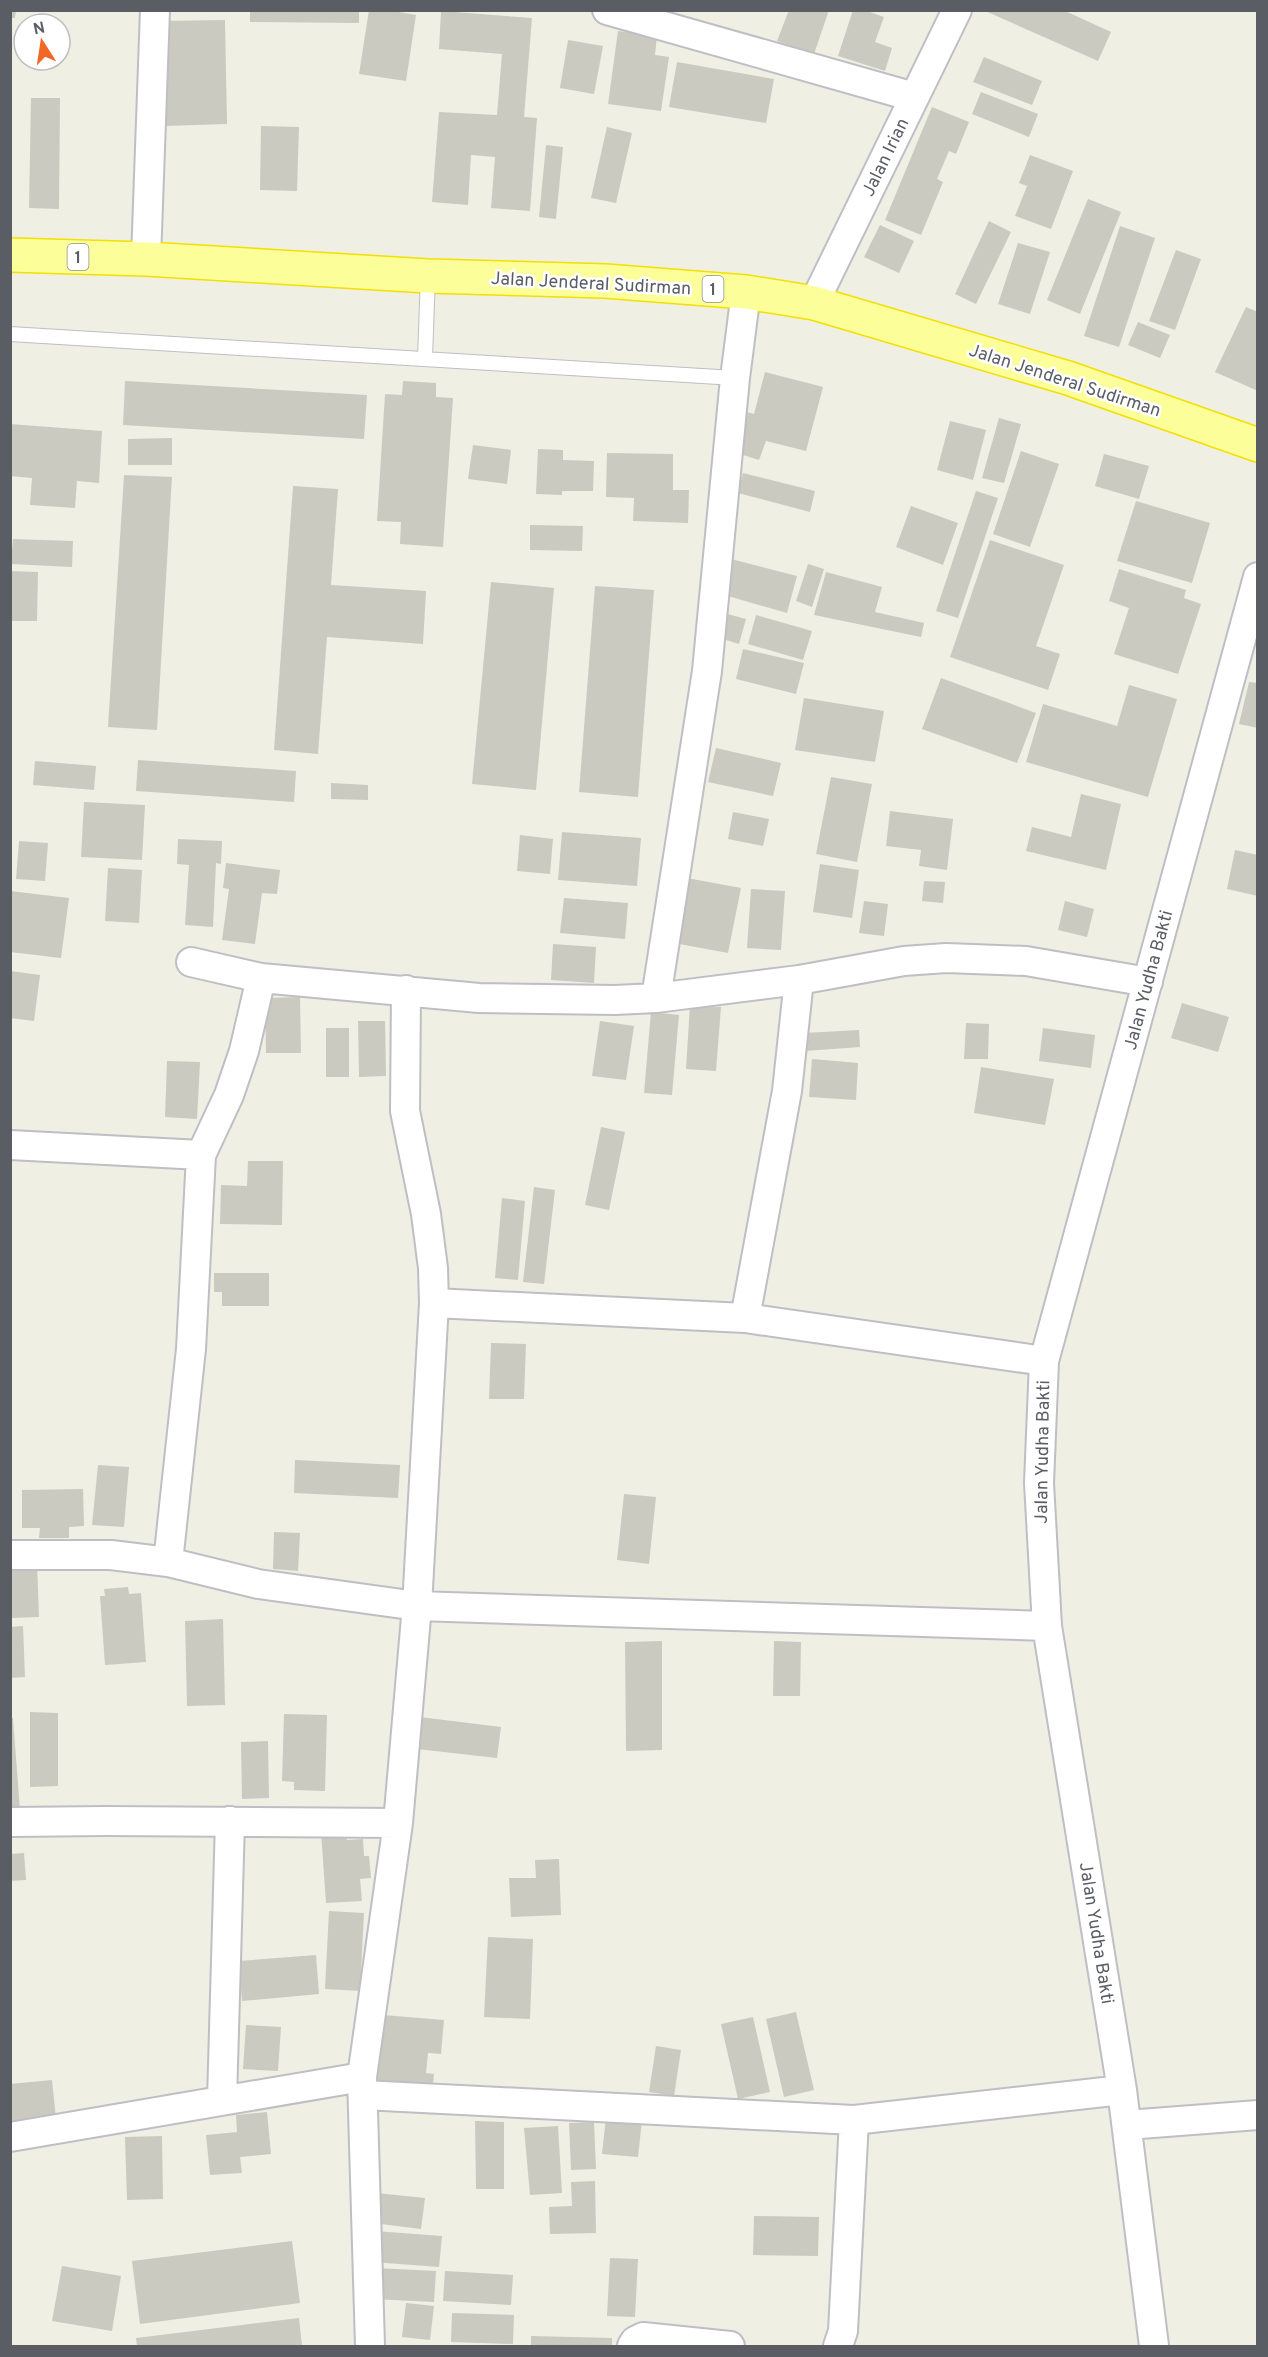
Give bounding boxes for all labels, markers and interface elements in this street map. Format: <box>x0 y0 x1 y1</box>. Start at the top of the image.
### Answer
north arrow <box>12 12 72 72</box>
text: N <box>32 18 47 40</box>
street label: Jalan Irian <box>857 115 915 201</box>
road number: 1 <box>68 244 88 270</box>
street label: Jalan Jenderal Sudirman <box>490 268 692 301</box>
road number: 1 <box>702 276 724 302</box>
street label: Jalan Jenderal Sudirman <box>965 339 1164 423</box>
street label: Jalan Yudha Bakti <box>1120 908 1179 1053</box>
street label: Jalan Yudha Bakti <box>1031 1380 1056 1524</box>
street label: Jalan Yudha Bakti <box>1073 1860 1118 2006</box>

